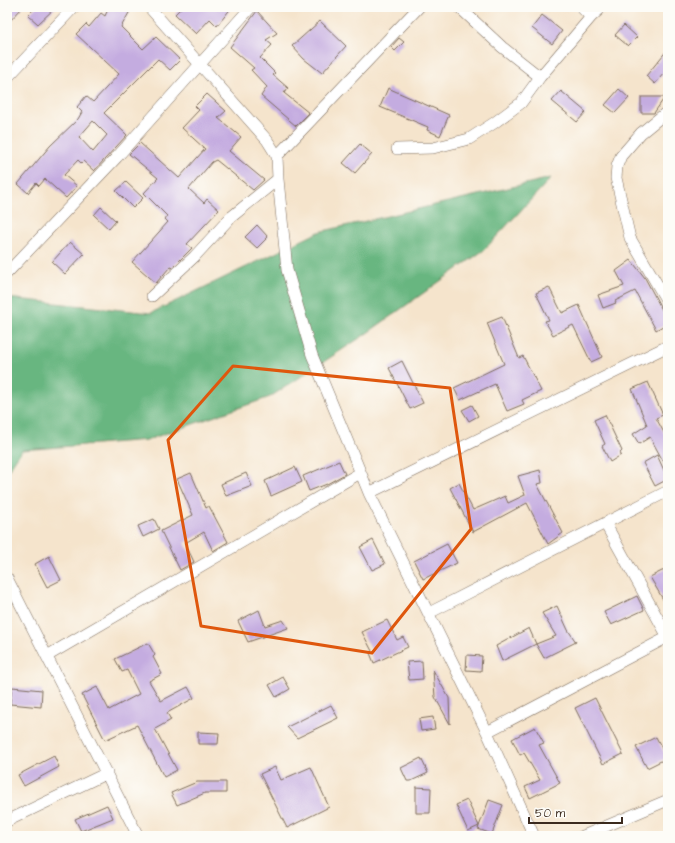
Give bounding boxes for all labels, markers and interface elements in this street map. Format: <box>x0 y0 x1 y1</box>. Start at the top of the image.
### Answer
scale bar <box>529 799 622 825</box>
text: 50 m <box>535 805 566 822</box>

